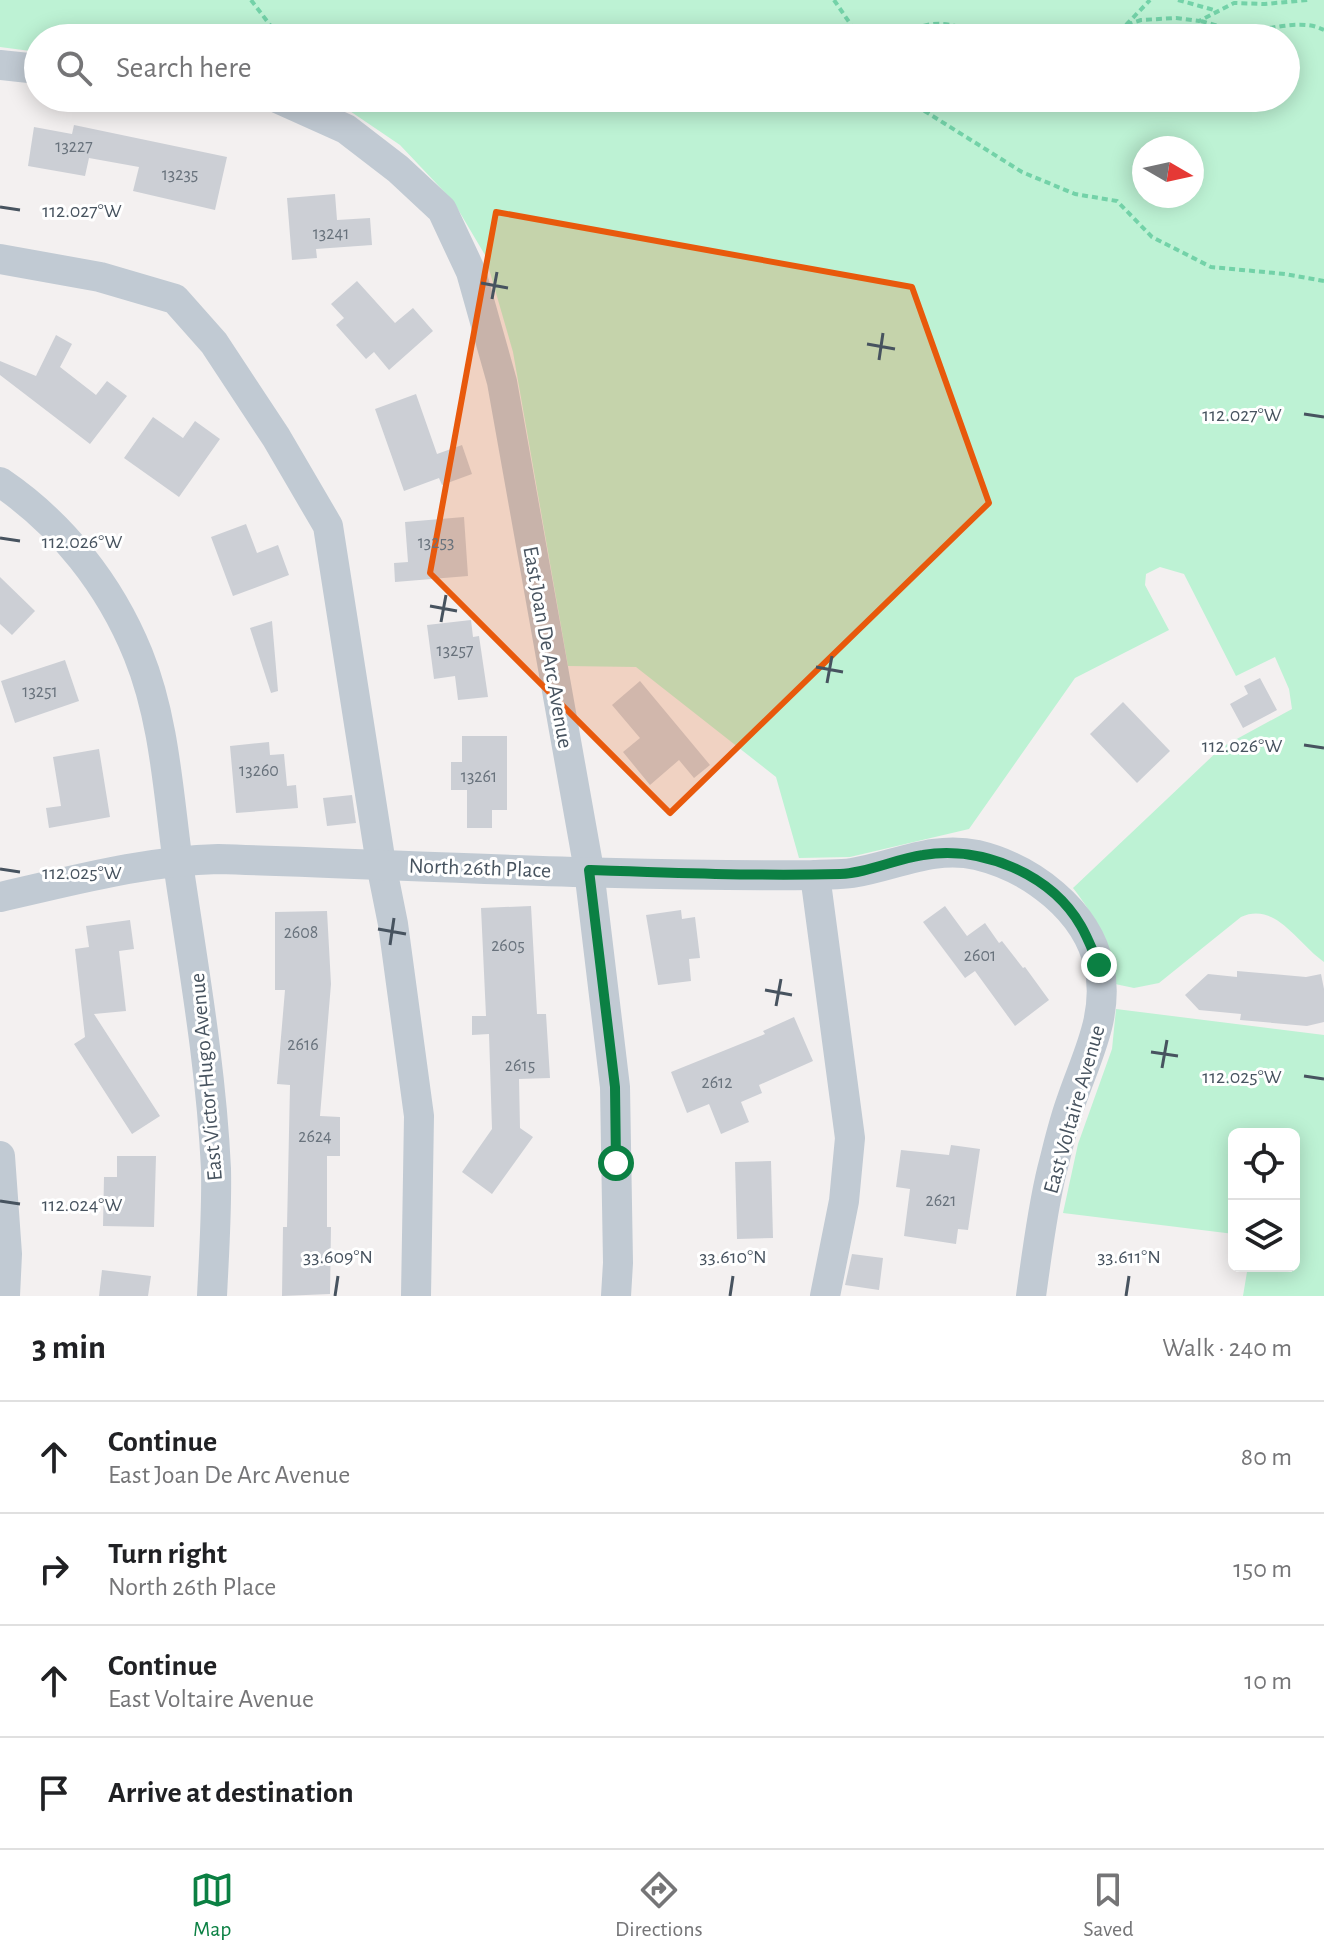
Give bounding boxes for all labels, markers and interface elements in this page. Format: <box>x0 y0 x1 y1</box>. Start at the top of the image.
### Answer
search box <box>24 24 1300 112</box>
icon: search <box>52 46 96 90</box>
text: Search here <box>116 53 252 83</box>
north arrow <box>1132 136 1204 208</box>
house number: 13227 <box>55 138 93 156</box>
house number: 13235 <box>162 166 198 184</box>
text: 112.027°W <box>42 201 122 221</box>
house number: 13241 <box>313 225 349 243</box>
text: 112.027°W <box>1202 405 1282 425</box>
text: 112.026°W <box>42 532 122 552</box>
house number: 13253 <box>418 534 454 552</box>
street label: East Joan De Arc Avenue <box>519 544 577 750</box>
house number: 13257 <box>437 642 473 660</box>
house number: 13251 <box>22 683 58 701</box>
text: 112.026°W <box>1202 736 1282 756</box>
house number: 13260 <box>239 762 279 780</box>
house number: 13261 <box>461 768 497 786</box>
street label: North 26th Place <box>408 855 552 881</box>
text: 112.025°W <box>42 863 122 883</box>
house number: 2608 <box>284 924 318 942</box>
house number: 2605 <box>491 937 525 955</box>
house number: 2601 <box>964 947 996 965</box>
route end <box>1081 947 1117 983</box>
street label: East Victor Hugo Avenue <box>186 972 226 1182</box>
street label: East Voltaire Avenue <box>1039 1022 1109 1196</box>
house number: 2616 <box>287 1036 319 1054</box>
house number: 2615 <box>505 1057 535 1075</box>
text: 112.025°W <box>1202 1067 1282 1087</box>
house number: 2612 <box>701 1074 733 1092</box>
house number: 2624 <box>298 1128 332 1146</box>
map controls <box>1228 1128 1300 1272</box>
button: locate <box>1228 1128 1300 1200</box>
route start <box>598 1145 634 1181</box>
house number: 2621 <box>925 1192 957 1210</box>
text: 112.024°W <box>42 1195 122 1215</box>
button: layers <box>1228 1200 1300 1272</box>
text: 33.609°N <box>303 1247 373 1267</box>
text: 33.610°N <box>699 1247 767 1267</box>
text: 33.611°N <box>1097 1247 1161 1267</box>
text: 3 min <box>32 1331 106 1365</box>
text: Walk · 240 m <box>1162 1335 1292 1361</box>
text: Continue <box>108 1427 217 1457</box>
icon: ahead <box>32 1435 76 1479</box>
text: 80 m <box>1241 1444 1292 1470</box>
text: East Joan De Arc Avenue <box>108 1462 350 1488</box>
text: Turn right <box>108 1539 227 1569</box>
icon: right <box>32 1547 76 1591</box>
text: 150 m <box>1233 1556 1292 1582</box>
text: North 26th Place <box>108 1574 276 1600</box>
text: Continue <box>108 1651 217 1681</box>
icon: ahead <box>32 1659 76 1703</box>
text: 10 m <box>1244 1668 1292 1694</box>
text: East Voltaire Avenue <box>108 1686 314 1712</box>
icon: arrive <box>32 1771 76 1815</box>
text: Arrive at destination <box>108 1778 354 1808</box>
tab: Map <box>190 1868 234 1942</box>
tab: Directions <box>615 1868 703 1942</box>
tab: Saved <box>1083 1868 1134 1942</box>

